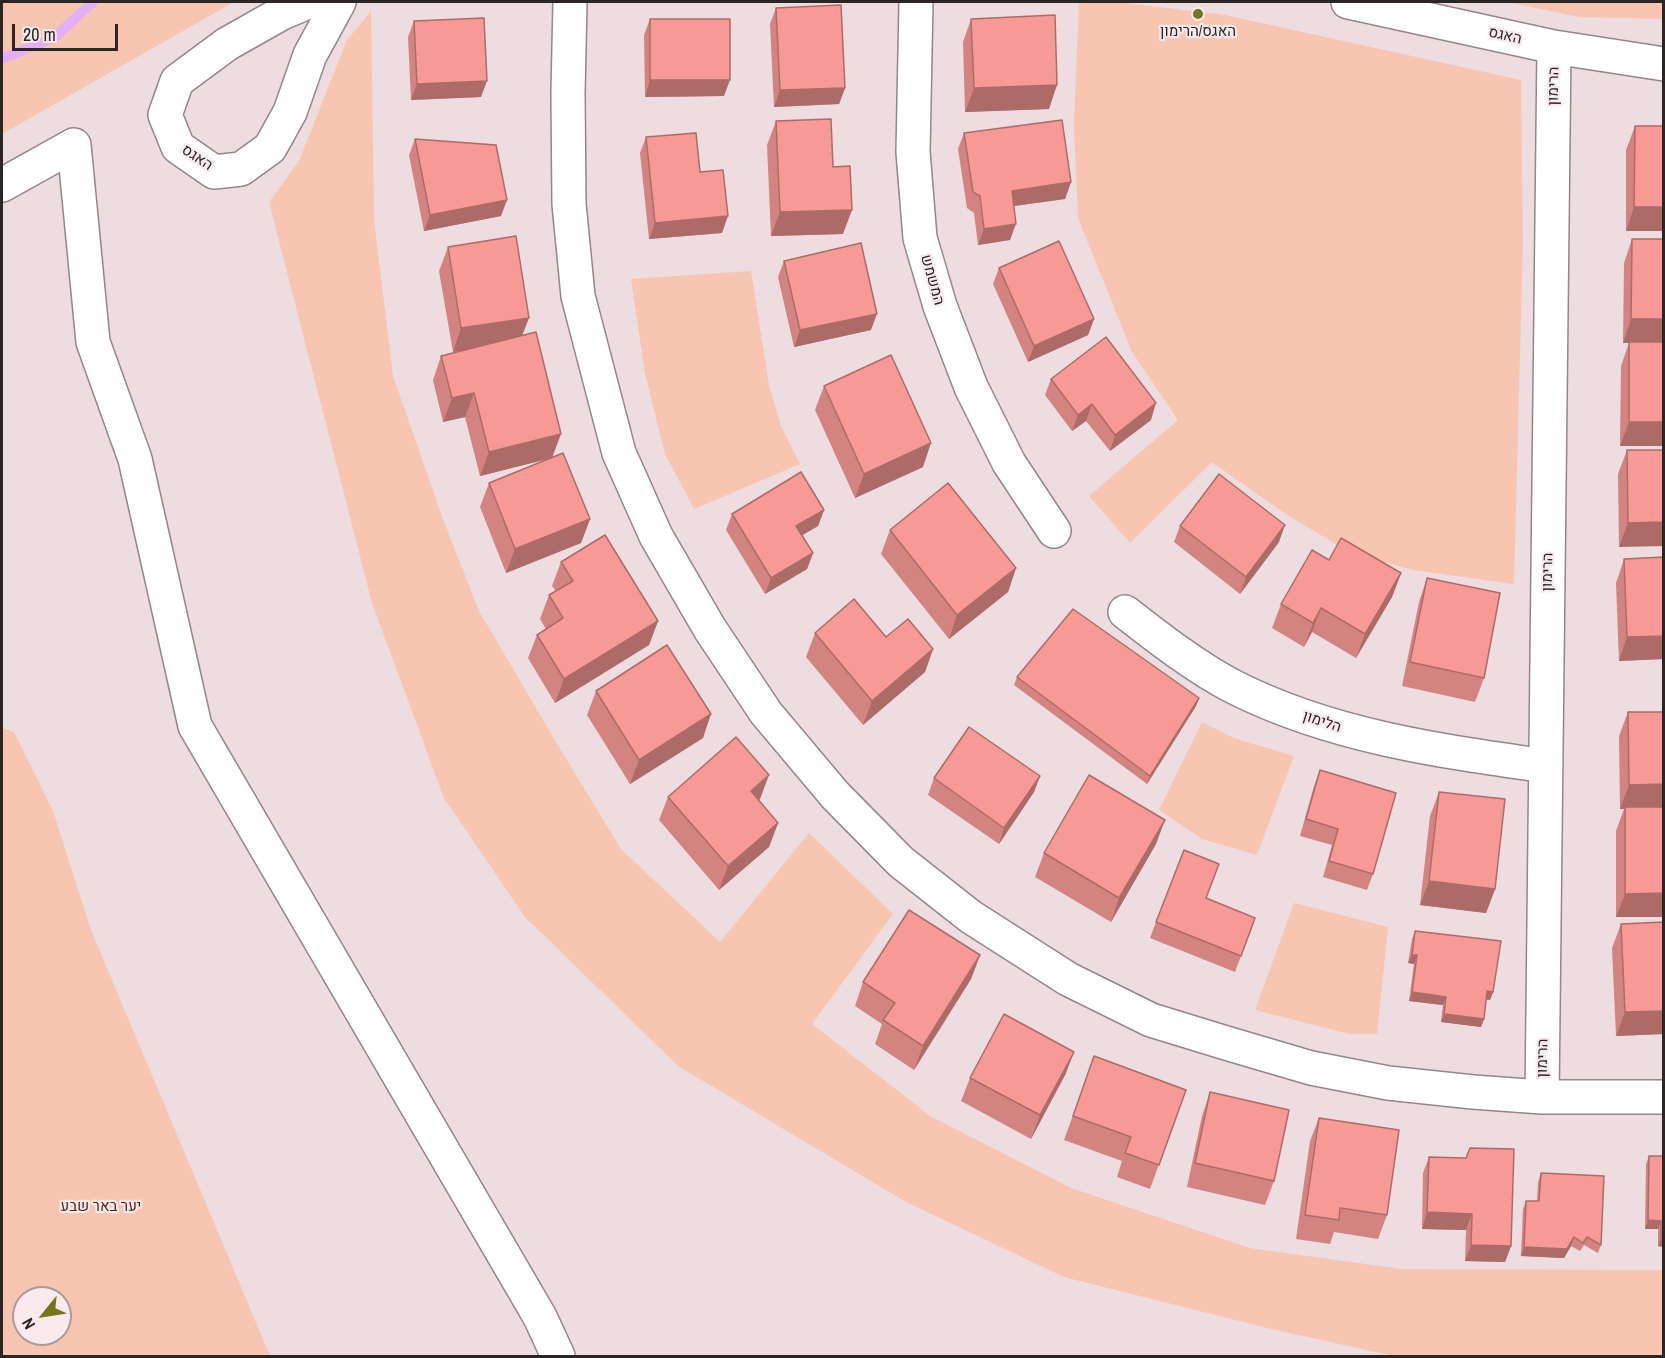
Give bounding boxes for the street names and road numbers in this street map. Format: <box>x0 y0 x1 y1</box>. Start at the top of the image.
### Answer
street label: האגס <box>1487 23 1523 49</box>
street label: הרימון <box>1545 66 1563 106</box>
street label: האגס <box>178 141 216 175</box>
street label: המשמש <box>916 253 948 307</box>
street label: הרימון <box>1539 552 1557 592</box>
street label: הלימון <box>1301 707 1343 737</box>
street label: הרימון <box>1534 1038 1552 1078</box>

